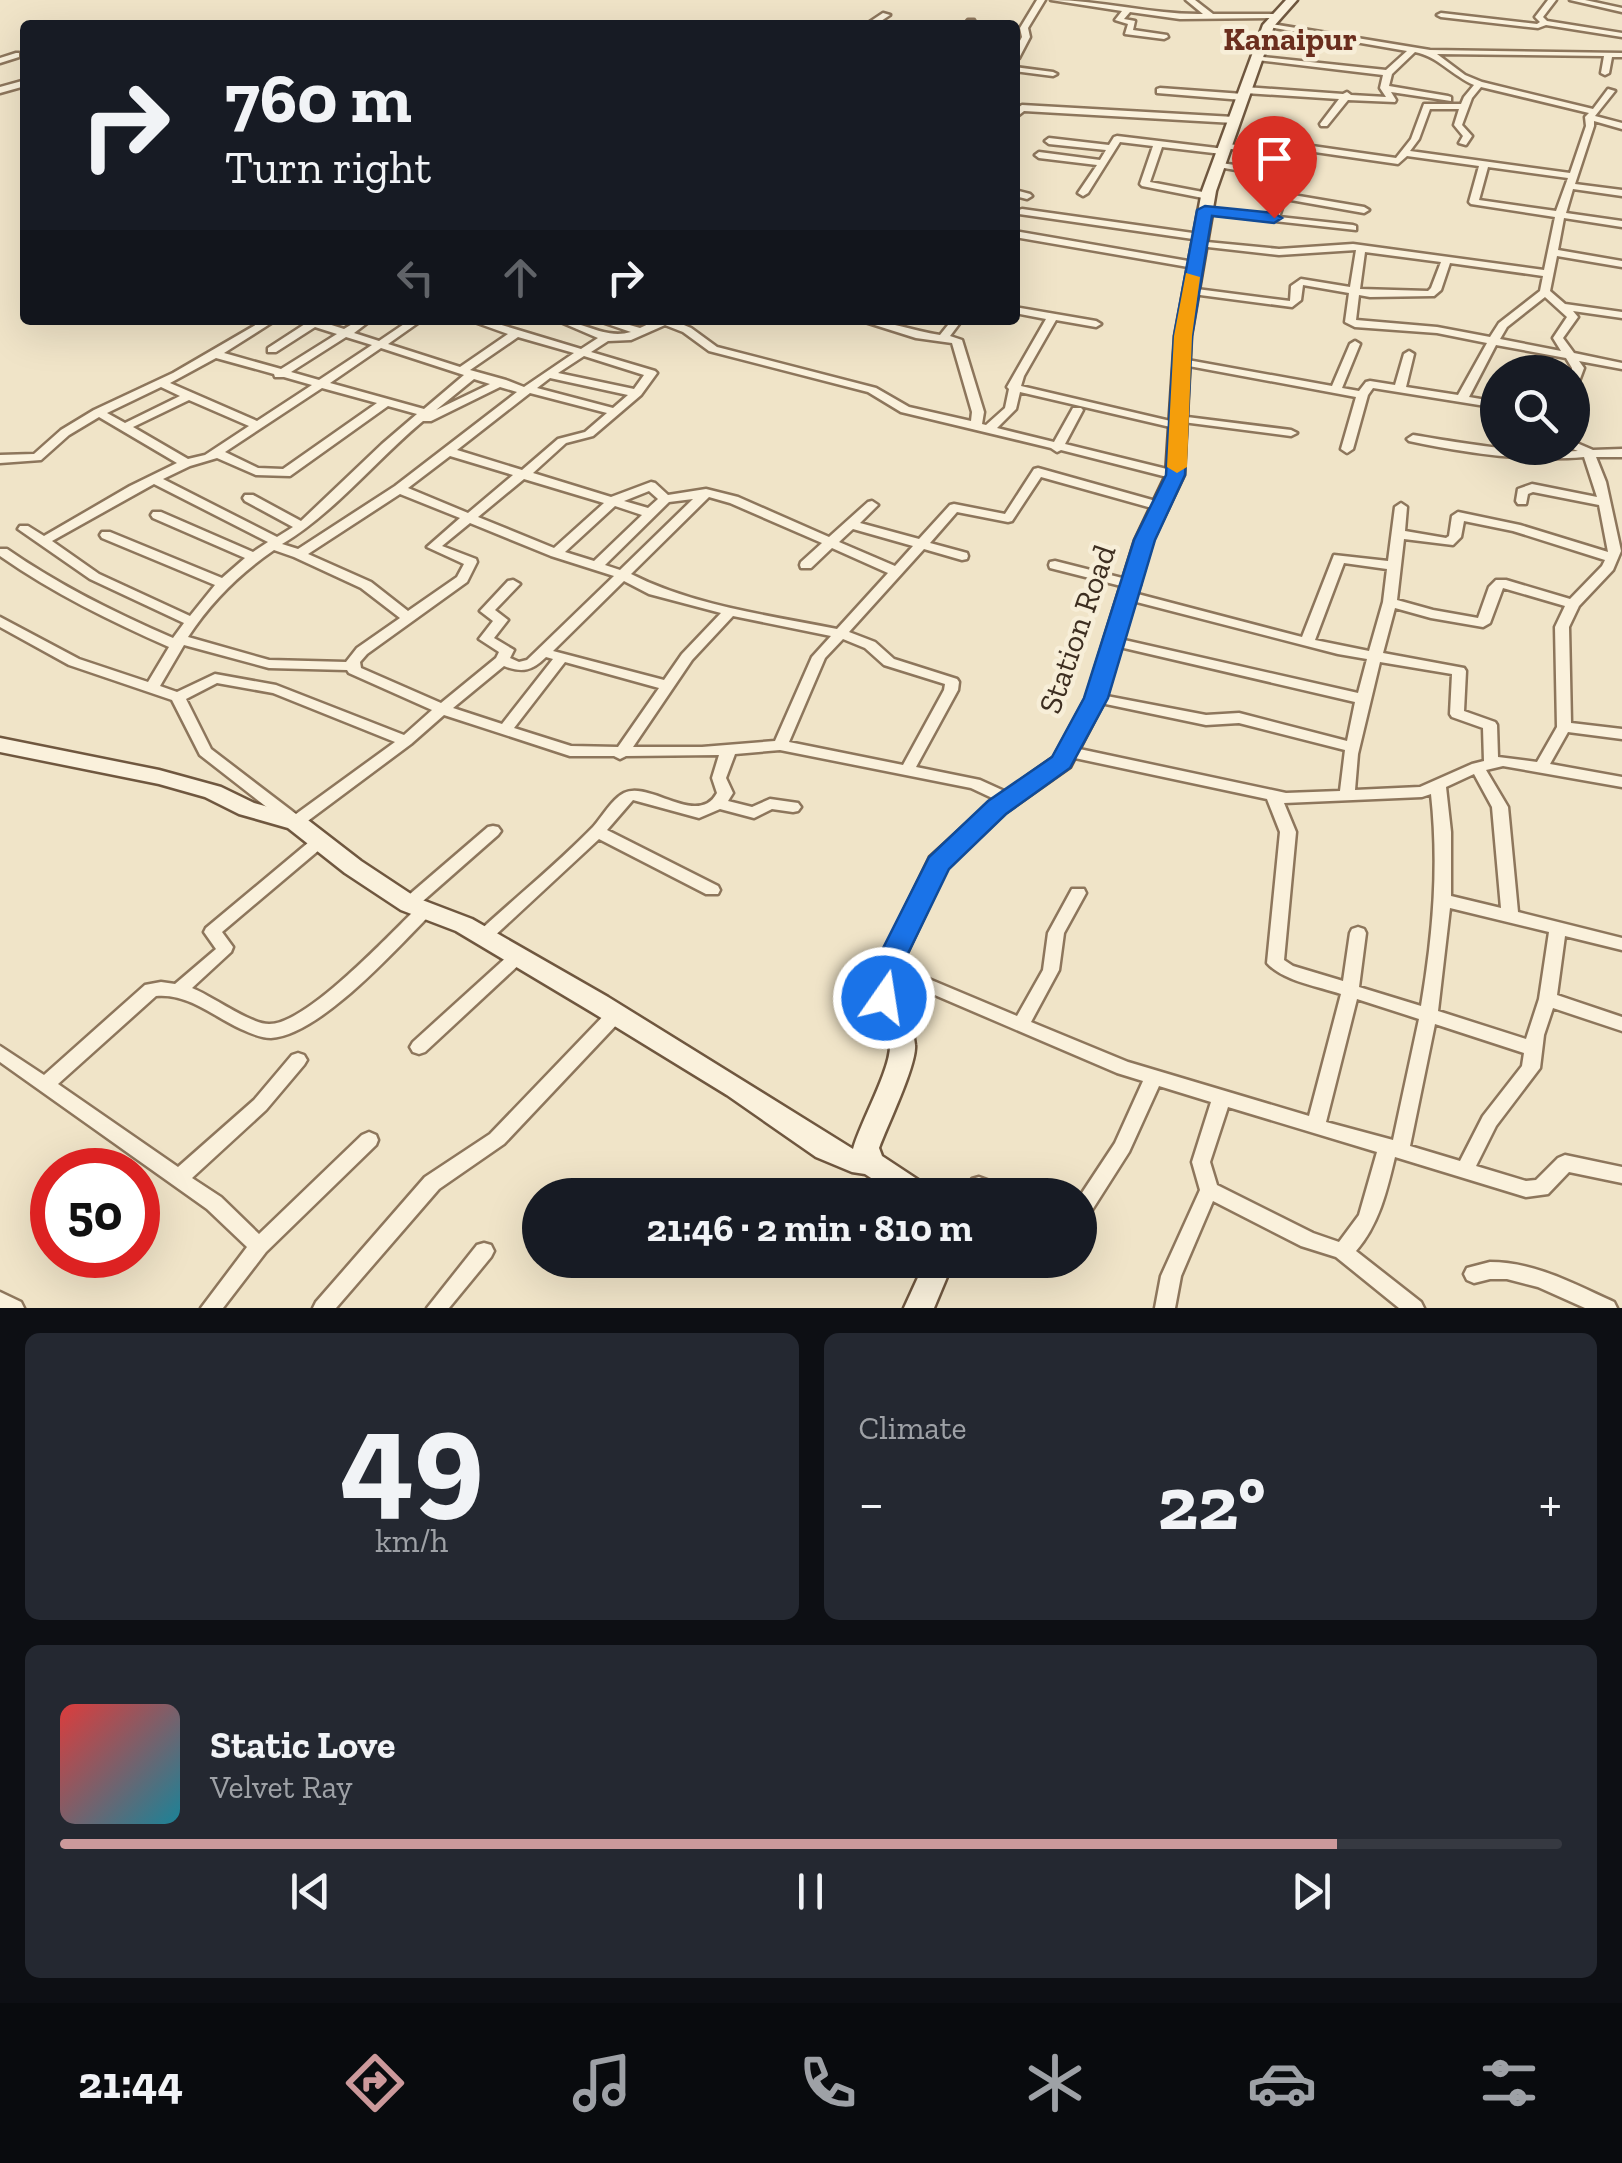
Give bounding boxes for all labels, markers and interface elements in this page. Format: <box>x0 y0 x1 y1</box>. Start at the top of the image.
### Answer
district label: Kanaipur <box>1223 20 1357 58</box>
text: 760 m <box>225 56 412 140</box>
icon: right <box>60 60 190 190</box>
pin <box>1232 116 1317 219</box>
icon: arrive <box>1247 131 1302 186</box>
text: Turn right <box>225 141 431 195</box>
icon: left <box>388 250 443 305</box>
icon: ahead <box>493 250 548 305</box>
icon: right <box>598 250 653 305</box>
map controls <box>1480 355 1590 465</box>
button: search <box>1480 355 1590 465</box>
street label: Station Road <box>1030 539 1124 718</box>
position arrow <box>832 946 936 1050</box>
speed limit sign: 50 <box>30 1148 160 1278</box>
text: 21:46 · 2 min · 810 m <box>647 1205 972 1251</box>
text: 49 <box>340 1379 484 1535</box>
text: Climate <box>859 1409 967 1447</box>
text: 22° <box>1158 1458 1265 1548</box>
text: − <box>859 1470 884 1536</box>
text: + <box>1539 1470 1562 1536</box>
text: km/h <box>375 1522 448 1560</box>
text: Static Love <box>210 1722 395 1768</box>
text: Velvet Ray <box>210 1768 353 1806</box>
icon: previous <box>283 1864 338 1919</box>
icon: pause <box>783 1864 838 1919</box>
icon: next <box>1284 1864 1339 1919</box>
icon: directions <box>340 2048 410 2118</box>
icon: music <box>567 2048 637 2118</box>
icon: phone <box>793 2048 863 2118</box>
icon: climate <box>1020 2048 1090 2118</box>
icon: car <box>1247 2048 1317 2118</box>
icon: filters <box>1474 2048 1544 2118</box>
text: 21:44 <box>78 2056 183 2110</box>

